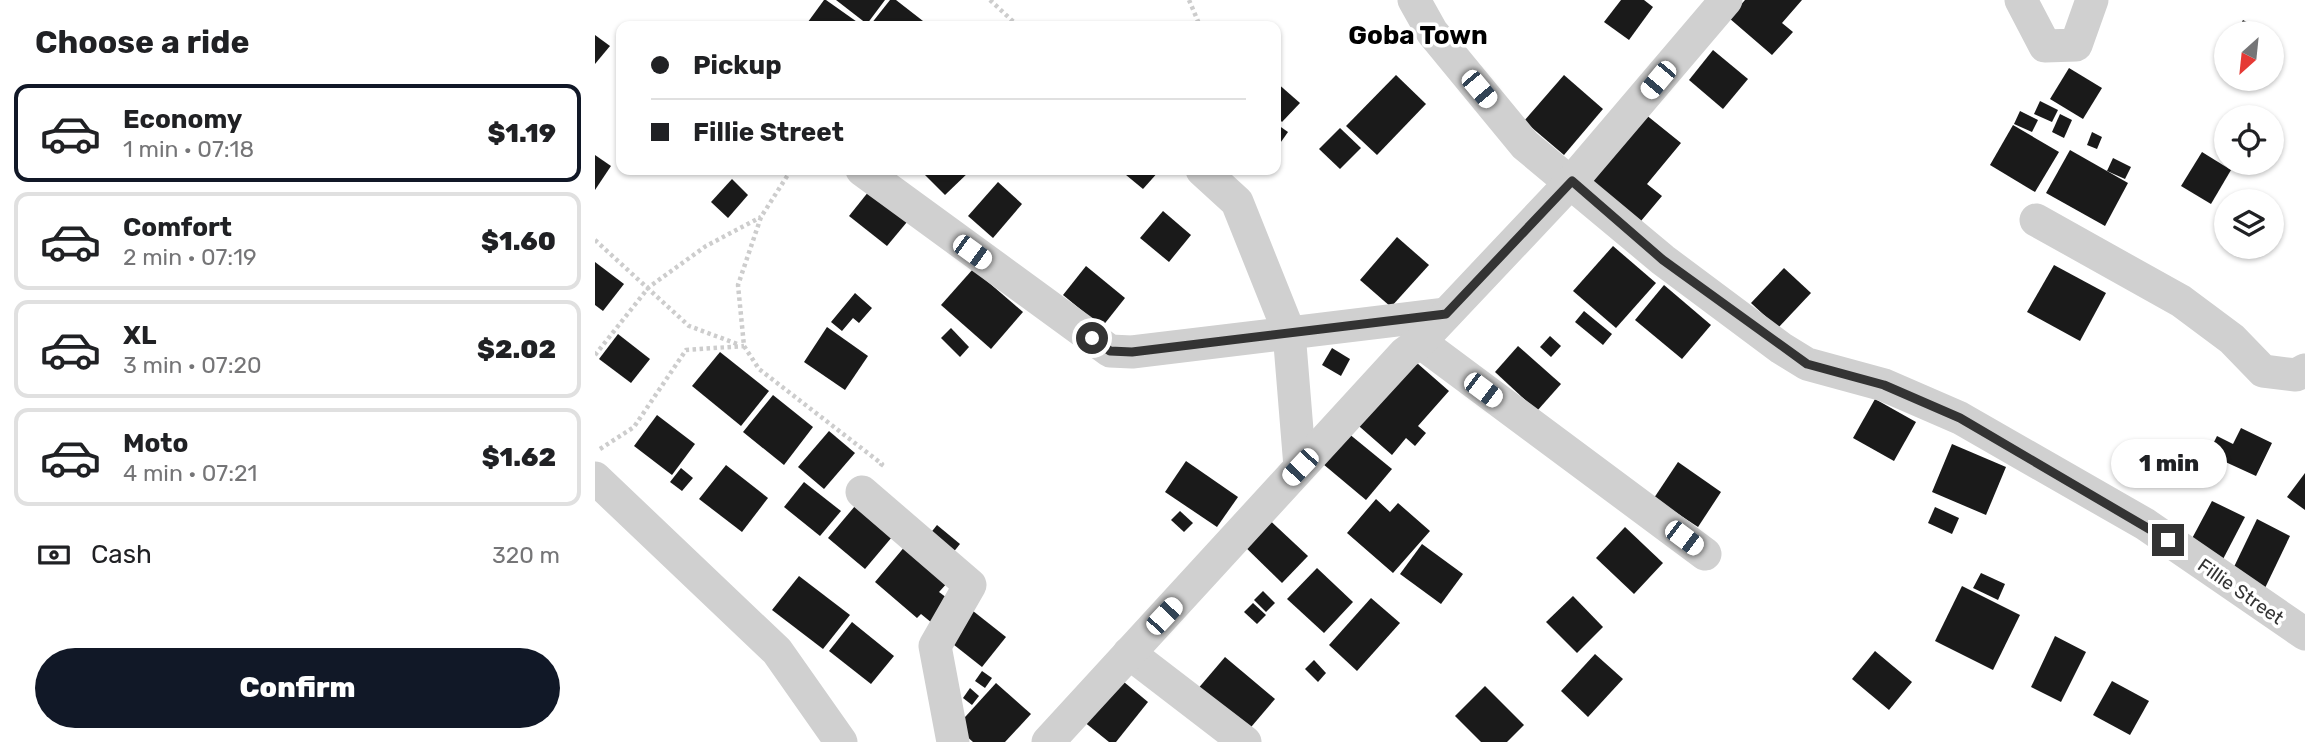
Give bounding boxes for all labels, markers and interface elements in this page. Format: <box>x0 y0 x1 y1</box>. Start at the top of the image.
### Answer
district label: Goba Town <box>1348 20 1488 51</box>
north arrow <box>2214 21 2284 91</box>
map controls <box>2214 21 2284 259</box>
text: Choose a ride <box>35 23 249 61</box>
text: Pickup <box>693 50 782 81</box>
car <box>1637 57 1680 103</box>
car <box>1458 66 1501 112</box>
icon: car <box>39 102 102 165</box>
text: Economy <box>123 104 242 135</box>
button: locate <box>2214 105 2284 175</box>
text: Fillie Street <box>693 117 844 148</box>
text: $1.19 <box>487 118 556 149</box>
text: 1 min · 07:18 <box>123 135 254 163</box>
button: layers <box>2214 189 2284 259</box>
icon: car <box>39 210 102 273</box>
text: Comfort <box>123 212 232 243</box>
text: $1.60 <box>481 226 556 257</box>
car <box>949 231 996 273</box>
text: 2 min · 07:19 <box>123 243 257 271</box>
icon: car <box>39 318 102 381</box>
text: XL <box>123 320 156 351</box>
route start <box>1076 322 1108 354</box>
text: $2.02 <box>477 334 556 365</box>
text: 3 min · 07:20 <box>123 351 262 379</box>
car <box>1460 369 1507 411</box>
icon: car <box>39 426 102 489</box>
text: Moto <box>123 428 188 459</box>
callout: 1 min <box>2110 438 2226 488</box>
text: $1.62 <box>482 442 556 473</box>
car <box>1278 444 1323 490</box>
text: 1 min <box>2139 449 2199 477</box>
text: 4 min · 07:21 <box>123 459 257 487</box>
car <box>1661 517 1708 559</box>
route end <box>2152 524 2184 556</box>
icon: cash <box>35 536 73 574</box>
text: Cash <box>91 539 152 570</box>
text: 320 m <box>492 541 560 569</box>
street label: Fillie Street <box>2193 553 2289 630</box>
car <box>1142 593 1187 639</box>
button: Confirm <box>35 648 560 728</box>

